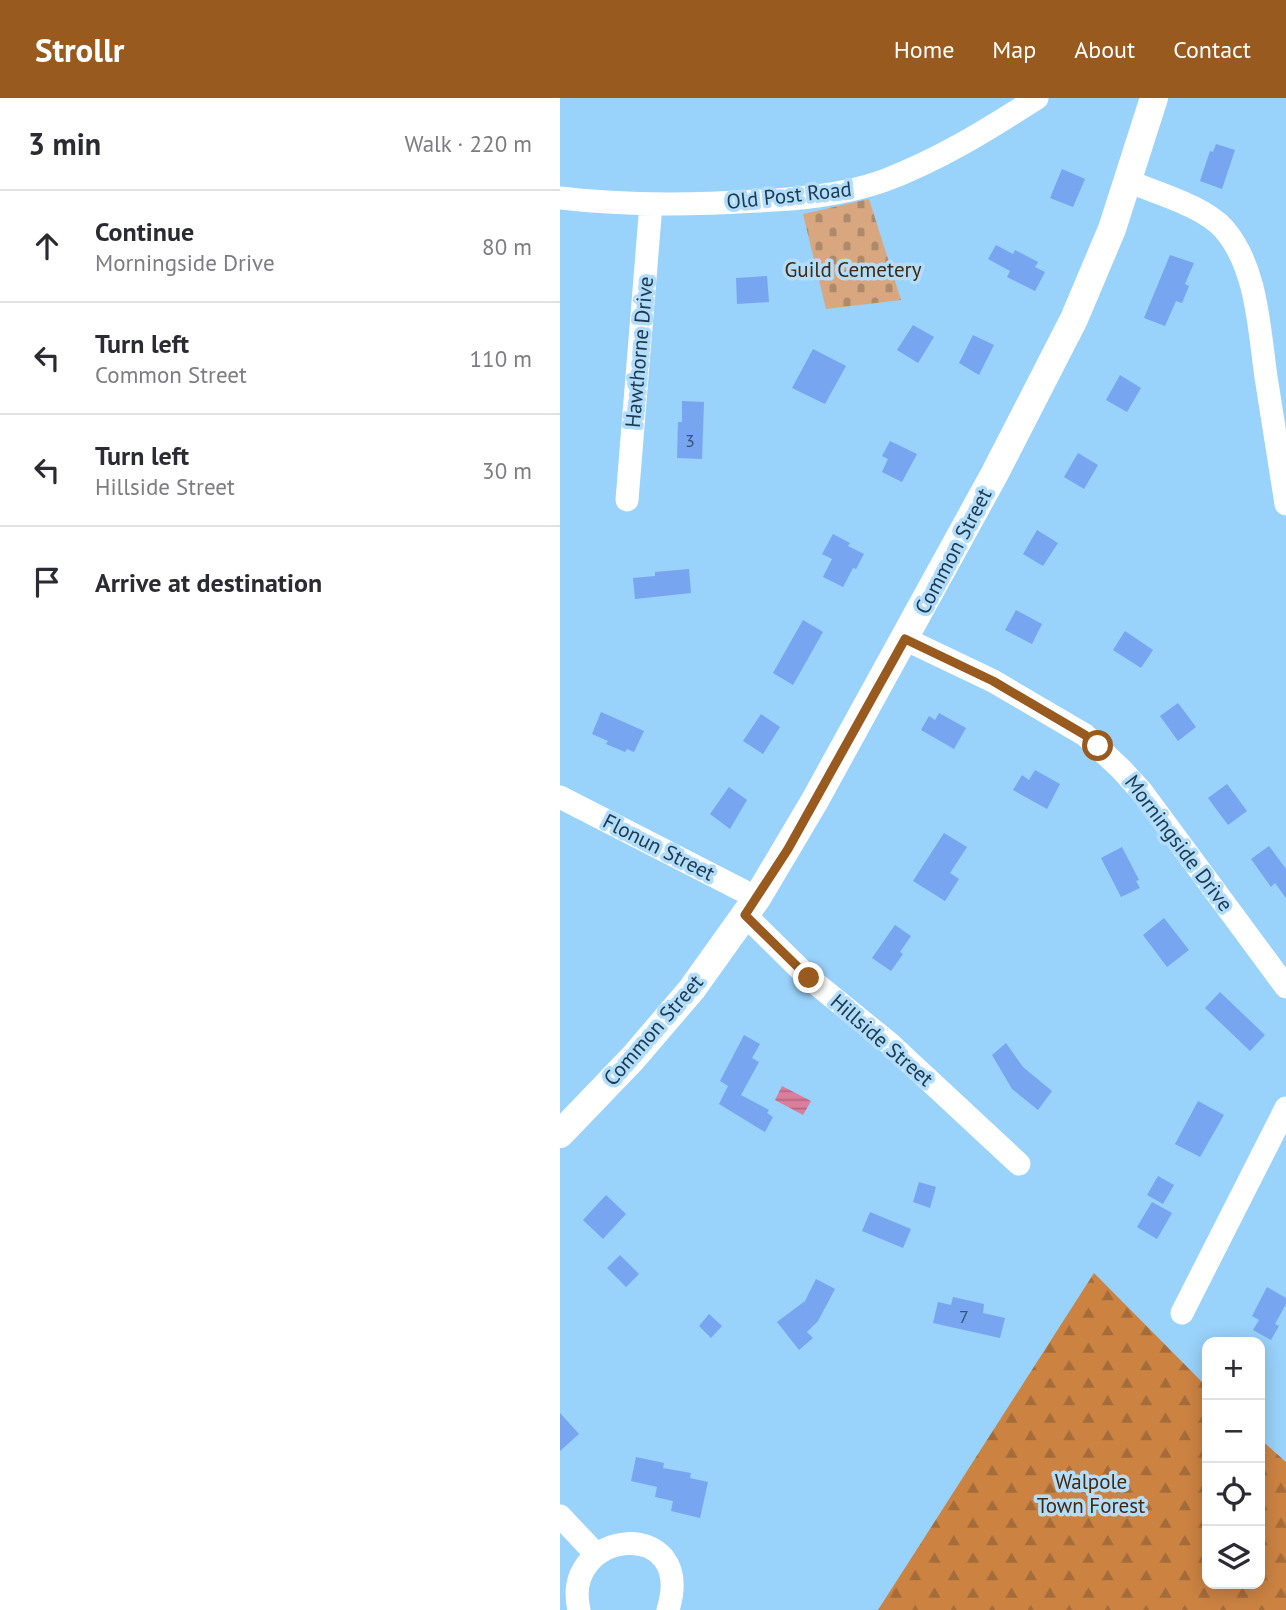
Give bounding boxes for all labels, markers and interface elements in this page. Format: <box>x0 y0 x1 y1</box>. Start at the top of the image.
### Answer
text: Strollr <box>35 28 124 71</box>
text: Home <box>894 34 954 65</box>
text: Map <box>992 34 1036 65</box>
text: About <box>1074 34 1135 65</box>
text: Contact <box>1173 34 1251 65</box>
text: 3 min <box>28 124 101 163</box>
text: Walk · 220 m <box>405 129 532 158</box>
street label: Old Post Road <box>725 175 853 215</box>
text: Continue <box>95 215 194 248</box>
icon: ahead <box>28 227 66 265</box>
text: 80 m <box>482 232 532 261</box>
text: Morningside Drive <box>95 248 275 277</box>
park label: Guild Cemetery <box>785 256 922 283</box>
street label: Hawthorne Drive <box>619 275 659 429</box>
text: Turn left <box>95 327 189 360</box>
icon: left <box>28 339 66 377</box>
text: 110 m <box>470 344 532 373</box>
text: Common Street <box>95 360 247 389</box>
house number: 3 <box>685 429 695 452</box>
text: Turn left <box>95 439 189 472</box>
icon: left <box>28 451 66 489</box>
text: 30 m <box>482 456 532 485</box>
text: Hillside Street <box>95 472 235 501</box>
street label: Common Street <box>909 483 997 619</box>
icon: arrive <box>28 563 66 601</box>
text: Arrive at destination <box>95 566 322 599</box>
route start <box>1082 730 1113 761</box>
street label: Morningside Drive <box>1119 769 1239 917</box>
street label: Flonun Street <box>599 807 719 887</box>
route end <box>793 962 824 993</box>
street label: Common Street <box>597 969 709 1091</box>
street label: Hillside Street <box>825 988 939 1092</box>
house number: 7 <box>959 1305 969 1328</box>
map controls <box>1202 1337 1265 1589</box>
button: + <box>1202 1337 1265 1400</box>
button: − <box>1202 1400 1265 1463</box>
button: locate <box>1202 1463 1265 1526</box>
park label: Walpole Town Forest <box>1037 1468 1145 1519</box>
button: layers <box>1202 1526 1265 1589</box>

